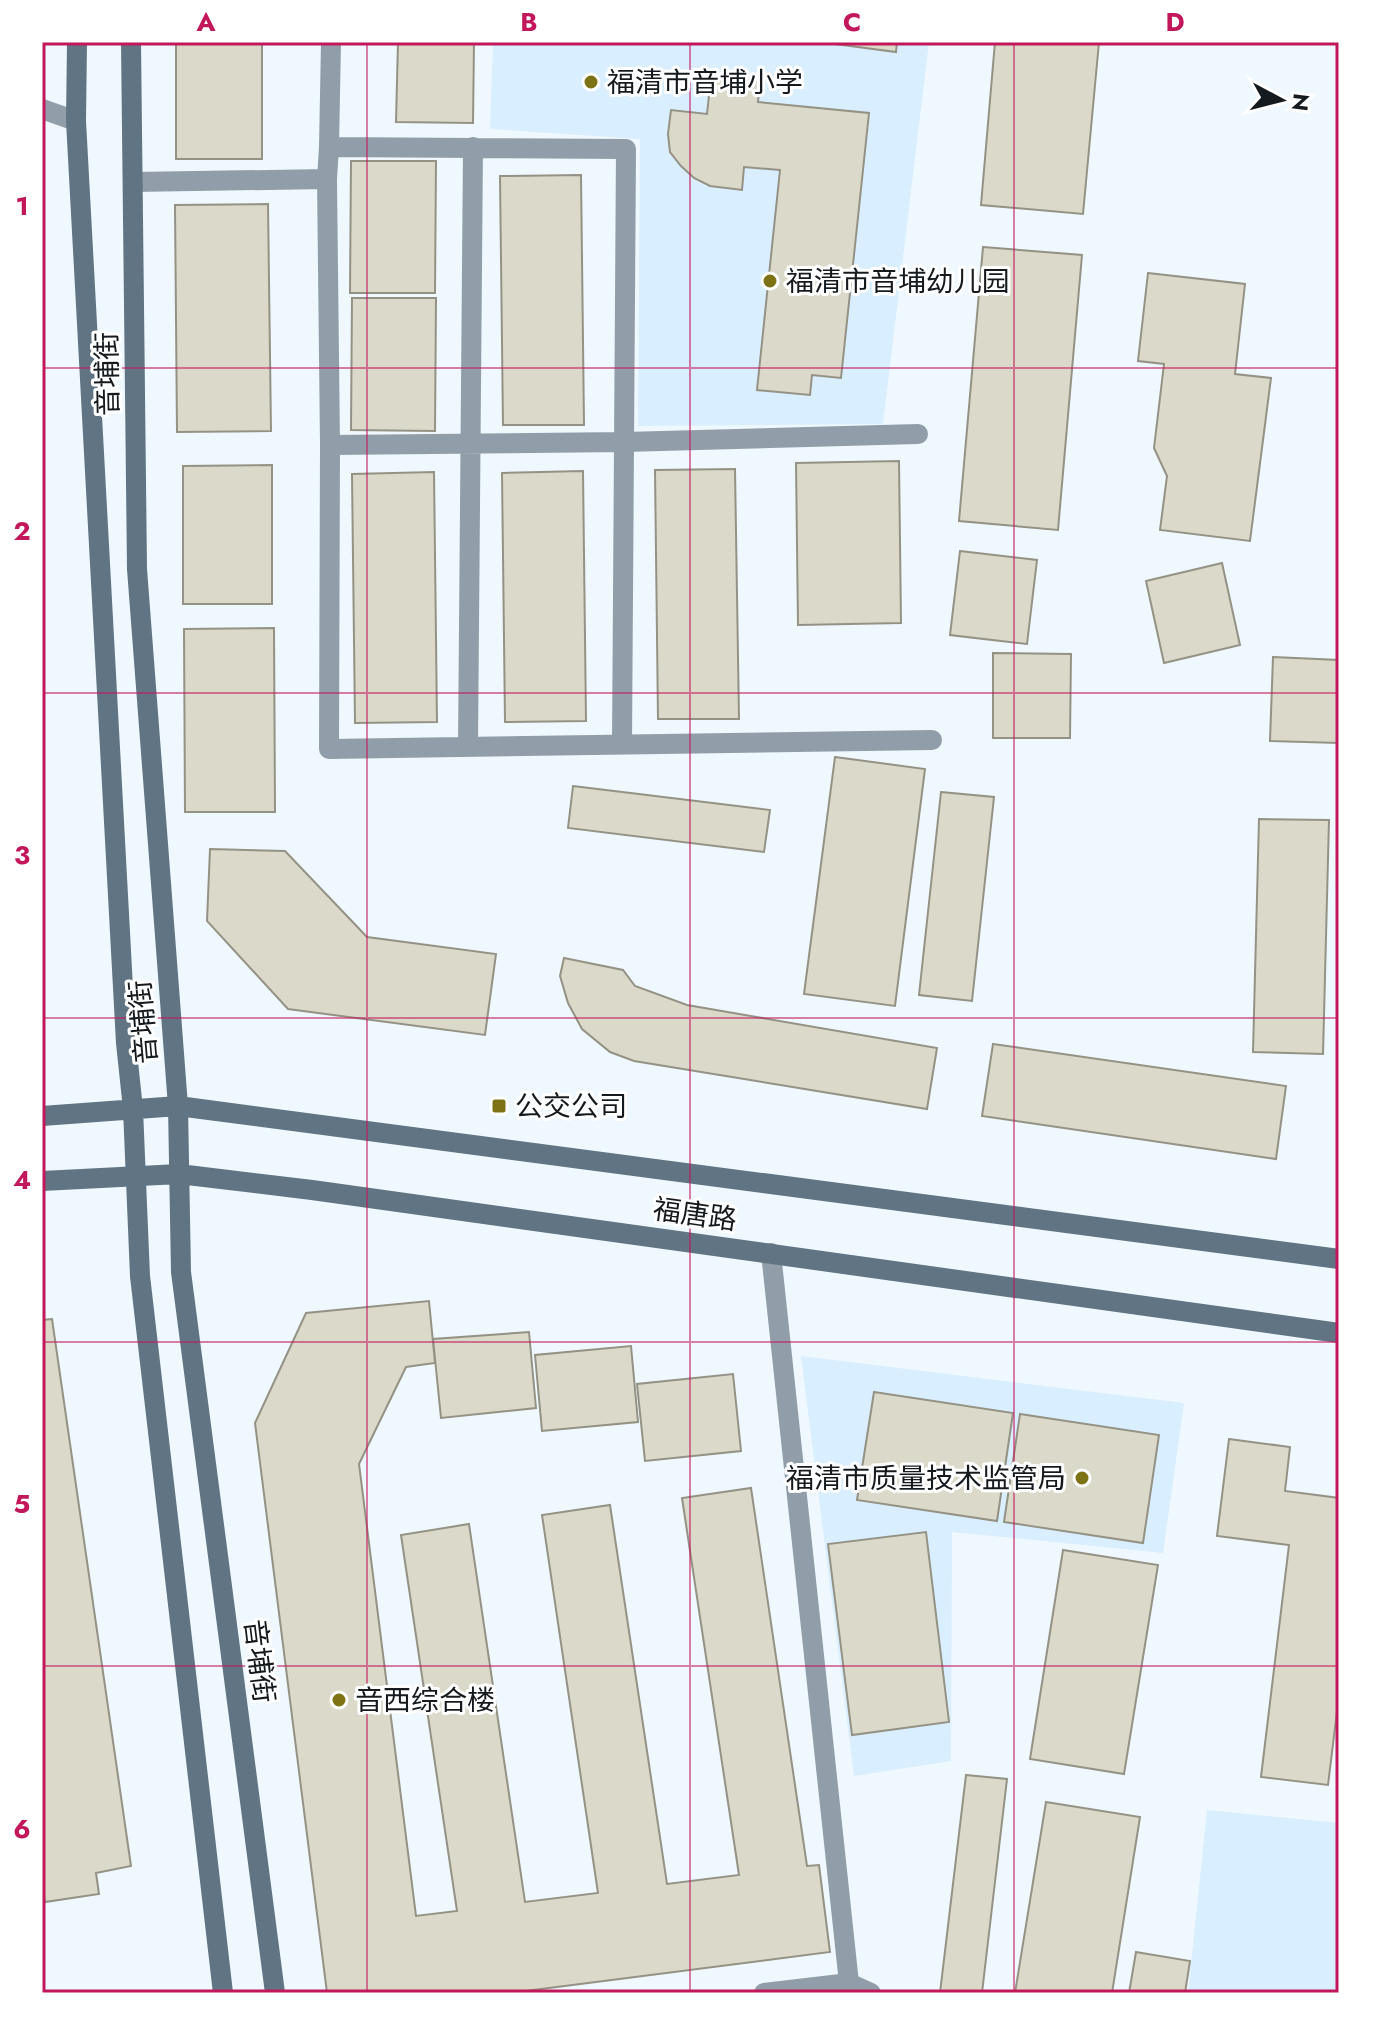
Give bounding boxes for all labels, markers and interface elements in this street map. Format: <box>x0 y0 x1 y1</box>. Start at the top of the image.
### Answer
text: A <box>195 3 216 41</box>
text: B <box>520 3 538 41</box>
text: C <box>843 3 861 41</box>
text: D <box>1165 3 1185 41</box>
north arrow <box>1241 60 1321 140</box>
place label: 福清市音埔小学 <box>607 62 803 103</box>
marker: 福清市音埔小学 <box>582 73 600 91</box>
text: N <box>1284 92 1318 113</box>
text: 1 <box>15 187 29 225</box>
place label: 福清市音埔幼儿园 <box>786 261 1010 302</box>
marker: 福清市音埔幼儿园 <box>761 272 779 290</box>
street label: 音埔街 <box>86 332 129 416</box>
text: 2 <box>13 512 31 550</box>
text: 3 <box>14 836 30 874</box>
street label: 音埔街 <box>119 978 168 1066</box>
place label: 公交公司 <box>515 1086 627 1127</box>
marker: 公交公司 <box>490 1097 508 1115</box>
text: 4 <box>13 1161 31 1199</box>
street label: 福唐路 <box>650 1188 739 1241</box>
place label: 福清市质量技术监管局 <box>786 1458 1066 1499</box>
marker: 福清市质量技术监管局 <box>1073 1469 1091 1487</box>
text: 5 <box>14 1485 30 1523</box>
street label: 音埔街 <box>234 1617 285 1705</box>
place label: 音西综合楼 <box>355 1680 495 1721</box>
marker: 音西综合楼 <box>330 1691 348 1709</box>
text: 6 <box>13 1810 31 1848</box>

